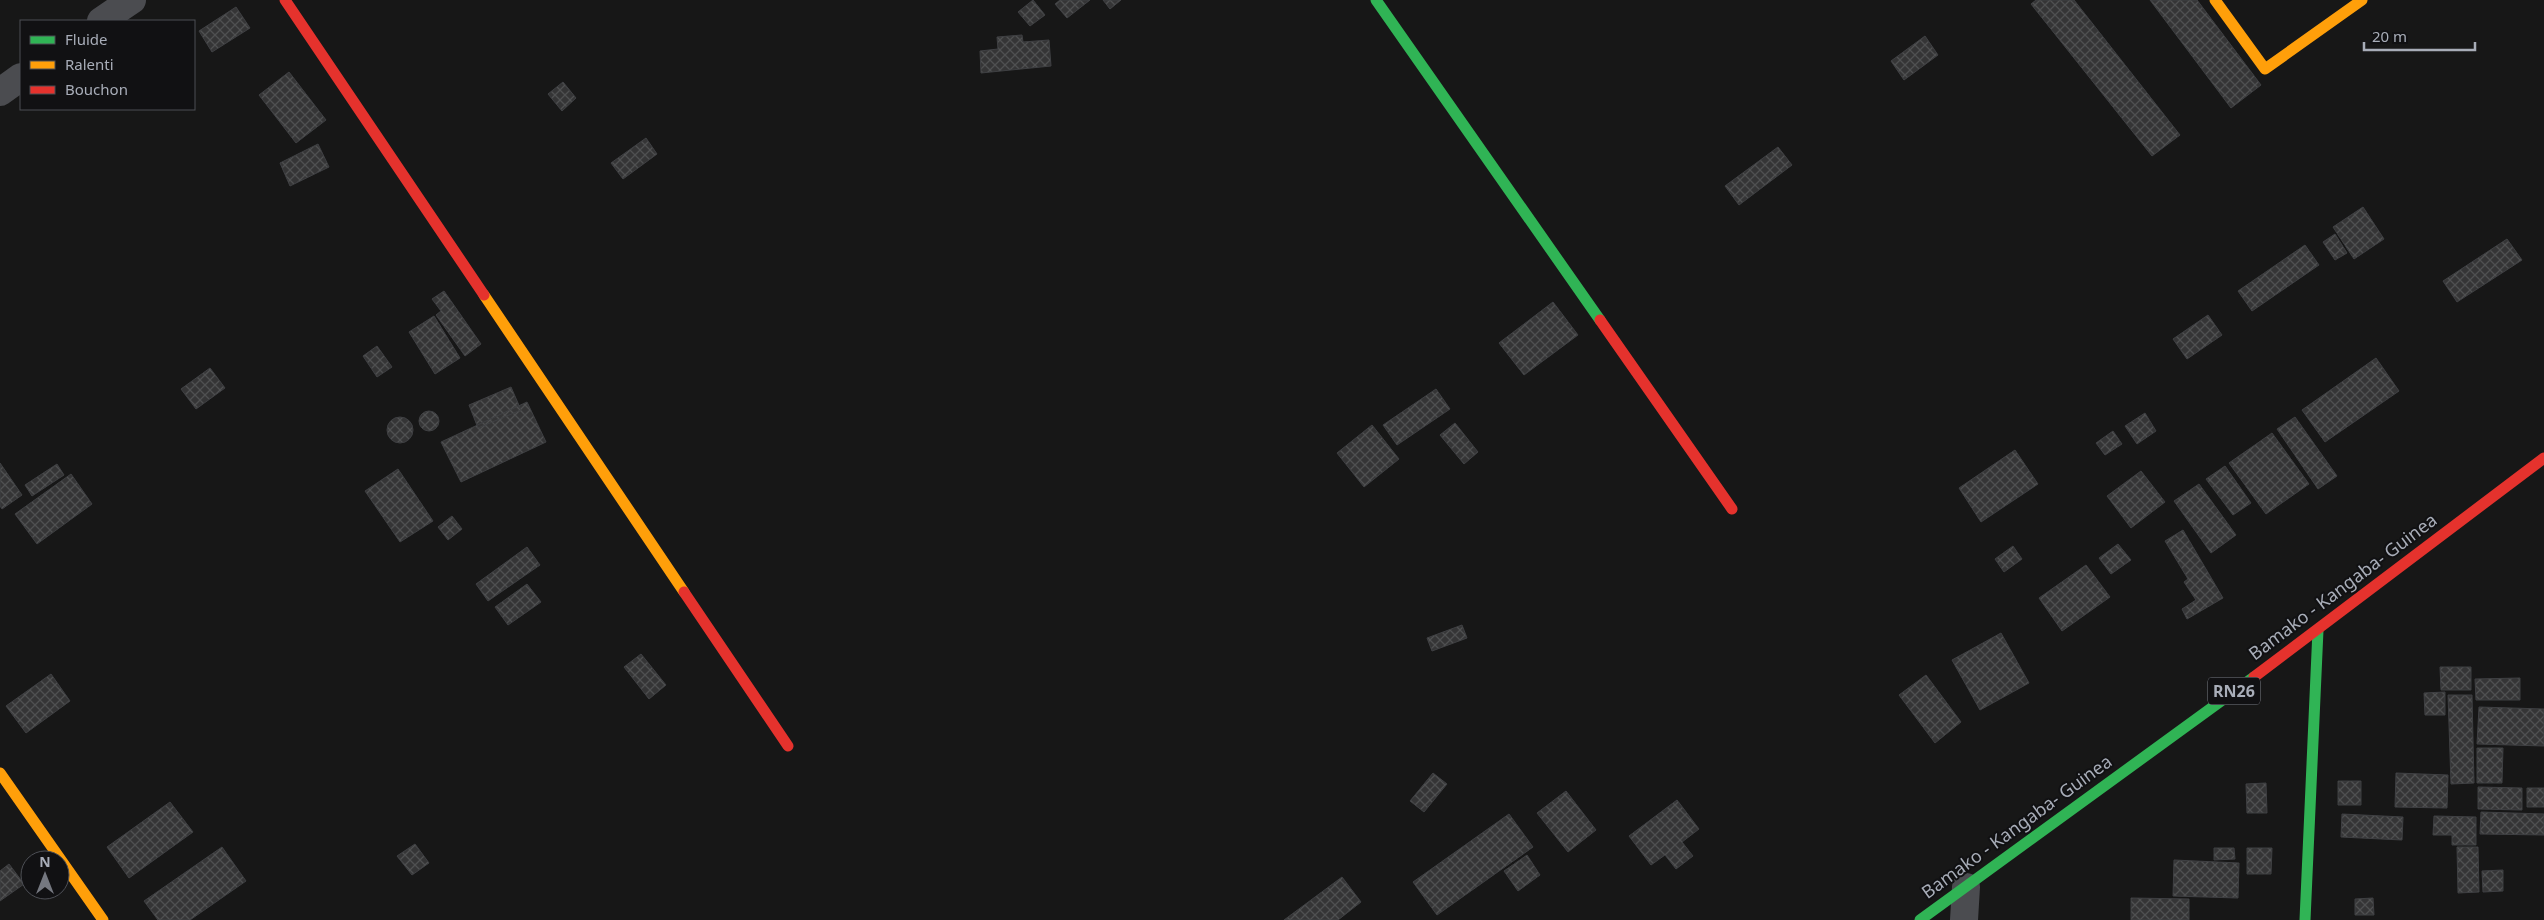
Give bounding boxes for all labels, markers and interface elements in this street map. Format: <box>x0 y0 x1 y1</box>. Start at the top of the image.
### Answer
legend <box>20 20 195 110</box>
scale bar <box>2364 20 2475 52</box>
text: 20 m <box>2372 26 2407 46</box>
text: Fluide <box>65 29 107 49</box>
text: Ralenti <box>65 54 114 74</box>
text: Bouchon <box>65 79 128 99</box>
street label: Bamako - Kangaba- Guinea <box>2243 507 2441 665</box>
road number: RN26 <box>2208 678 2260 704</box>
street label: Bamako - Kangaba- Guinea <box>1916 749 2116 903</box>
north arrow <box>20 850 70 900</box>
text: N <box>39 852 51 871</box>

